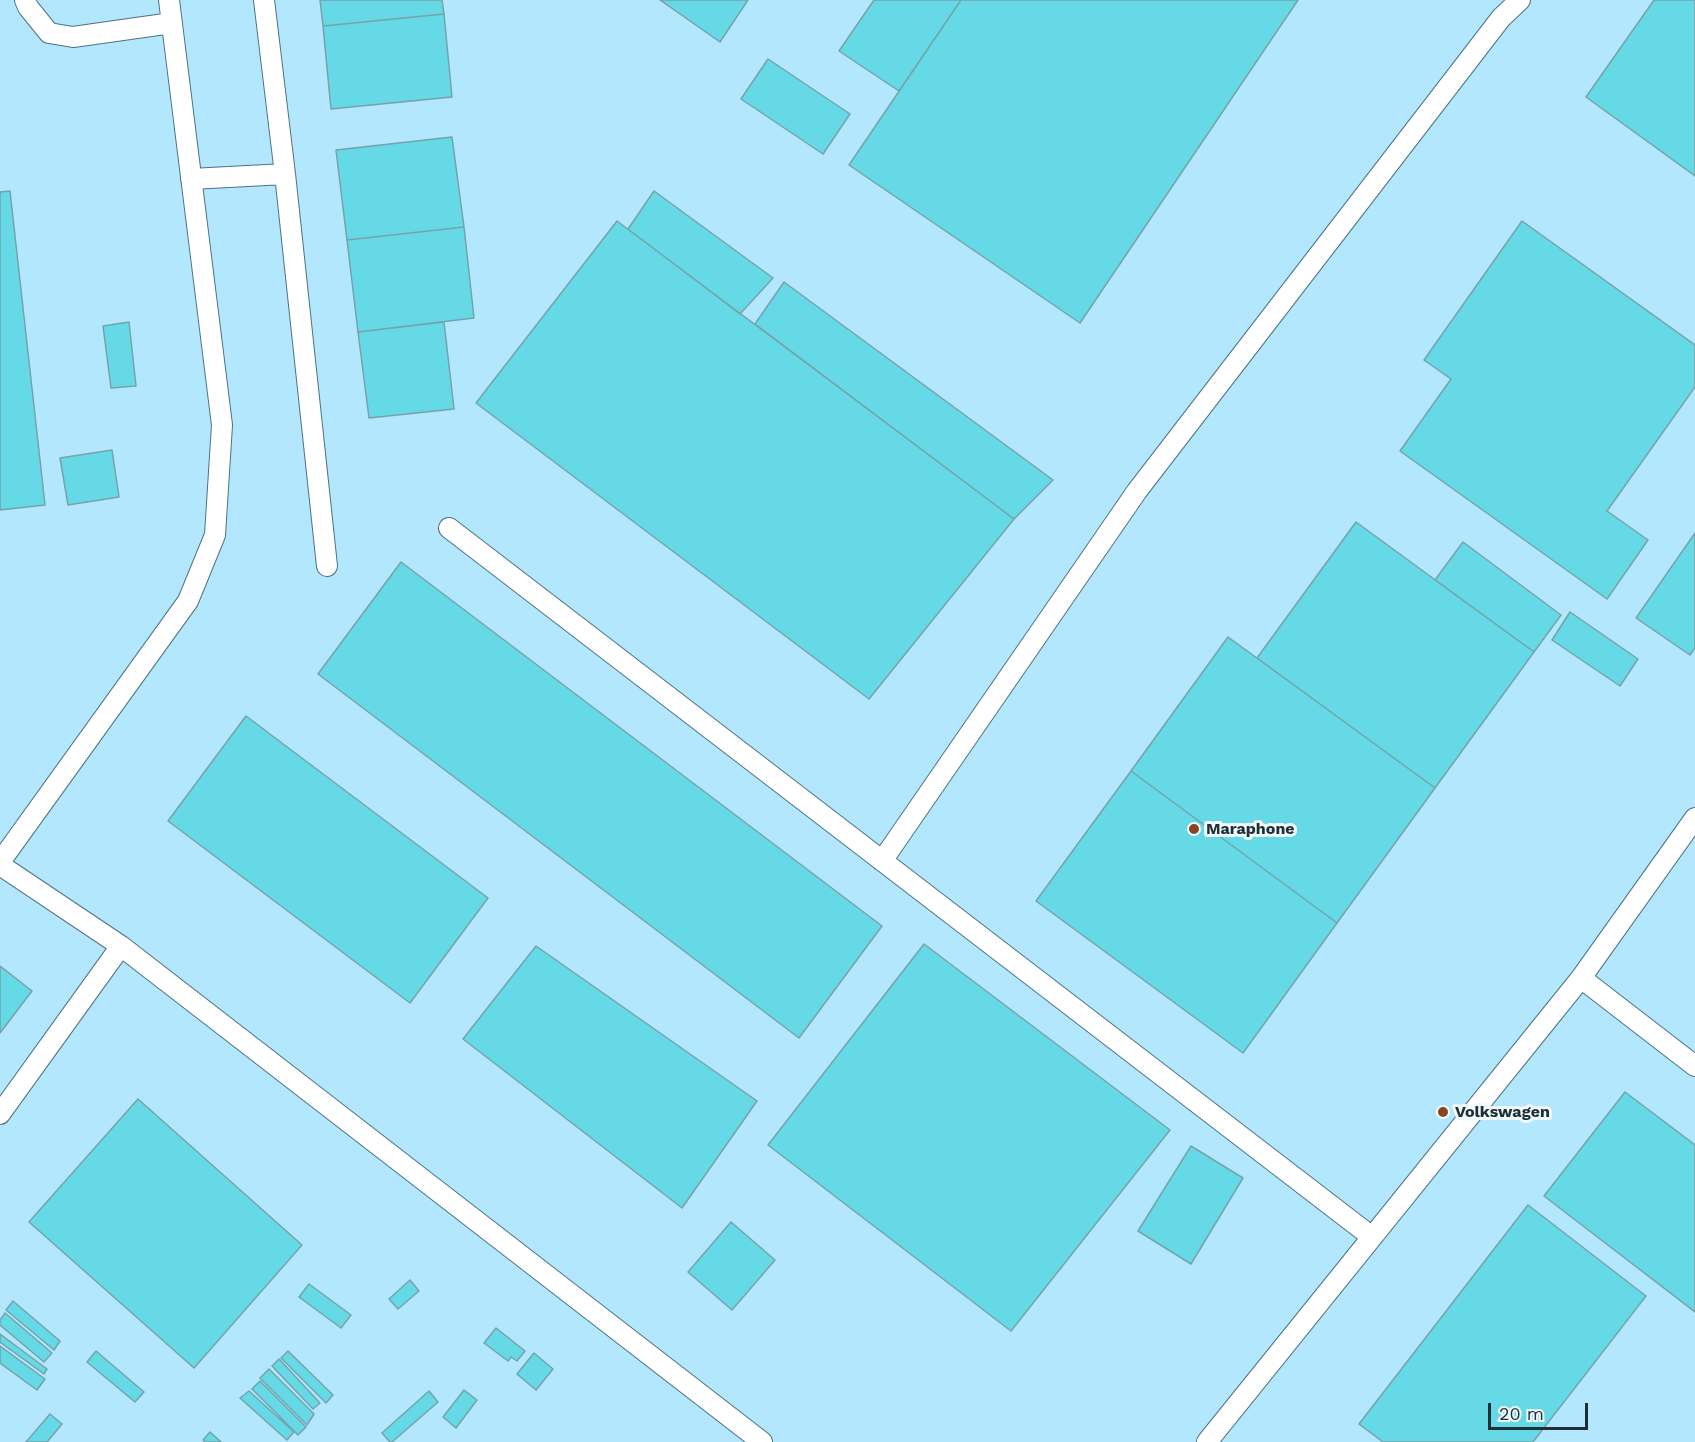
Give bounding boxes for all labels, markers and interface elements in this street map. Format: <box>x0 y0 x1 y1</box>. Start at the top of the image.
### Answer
place label: Maraphone <box>1206 819 1295 839</box>
marker: Maraphone <box>1187 822 1201 836</box>
place label: Volkswagen <box>1455 1102 1550 1122</box>
marker: Volkswagen <box>1436 1105 1450 1119</box>
scale bar <box>1491 1391 1592 1429</box>
text: 20 m <box>1499 1403 1544 1424</box>

